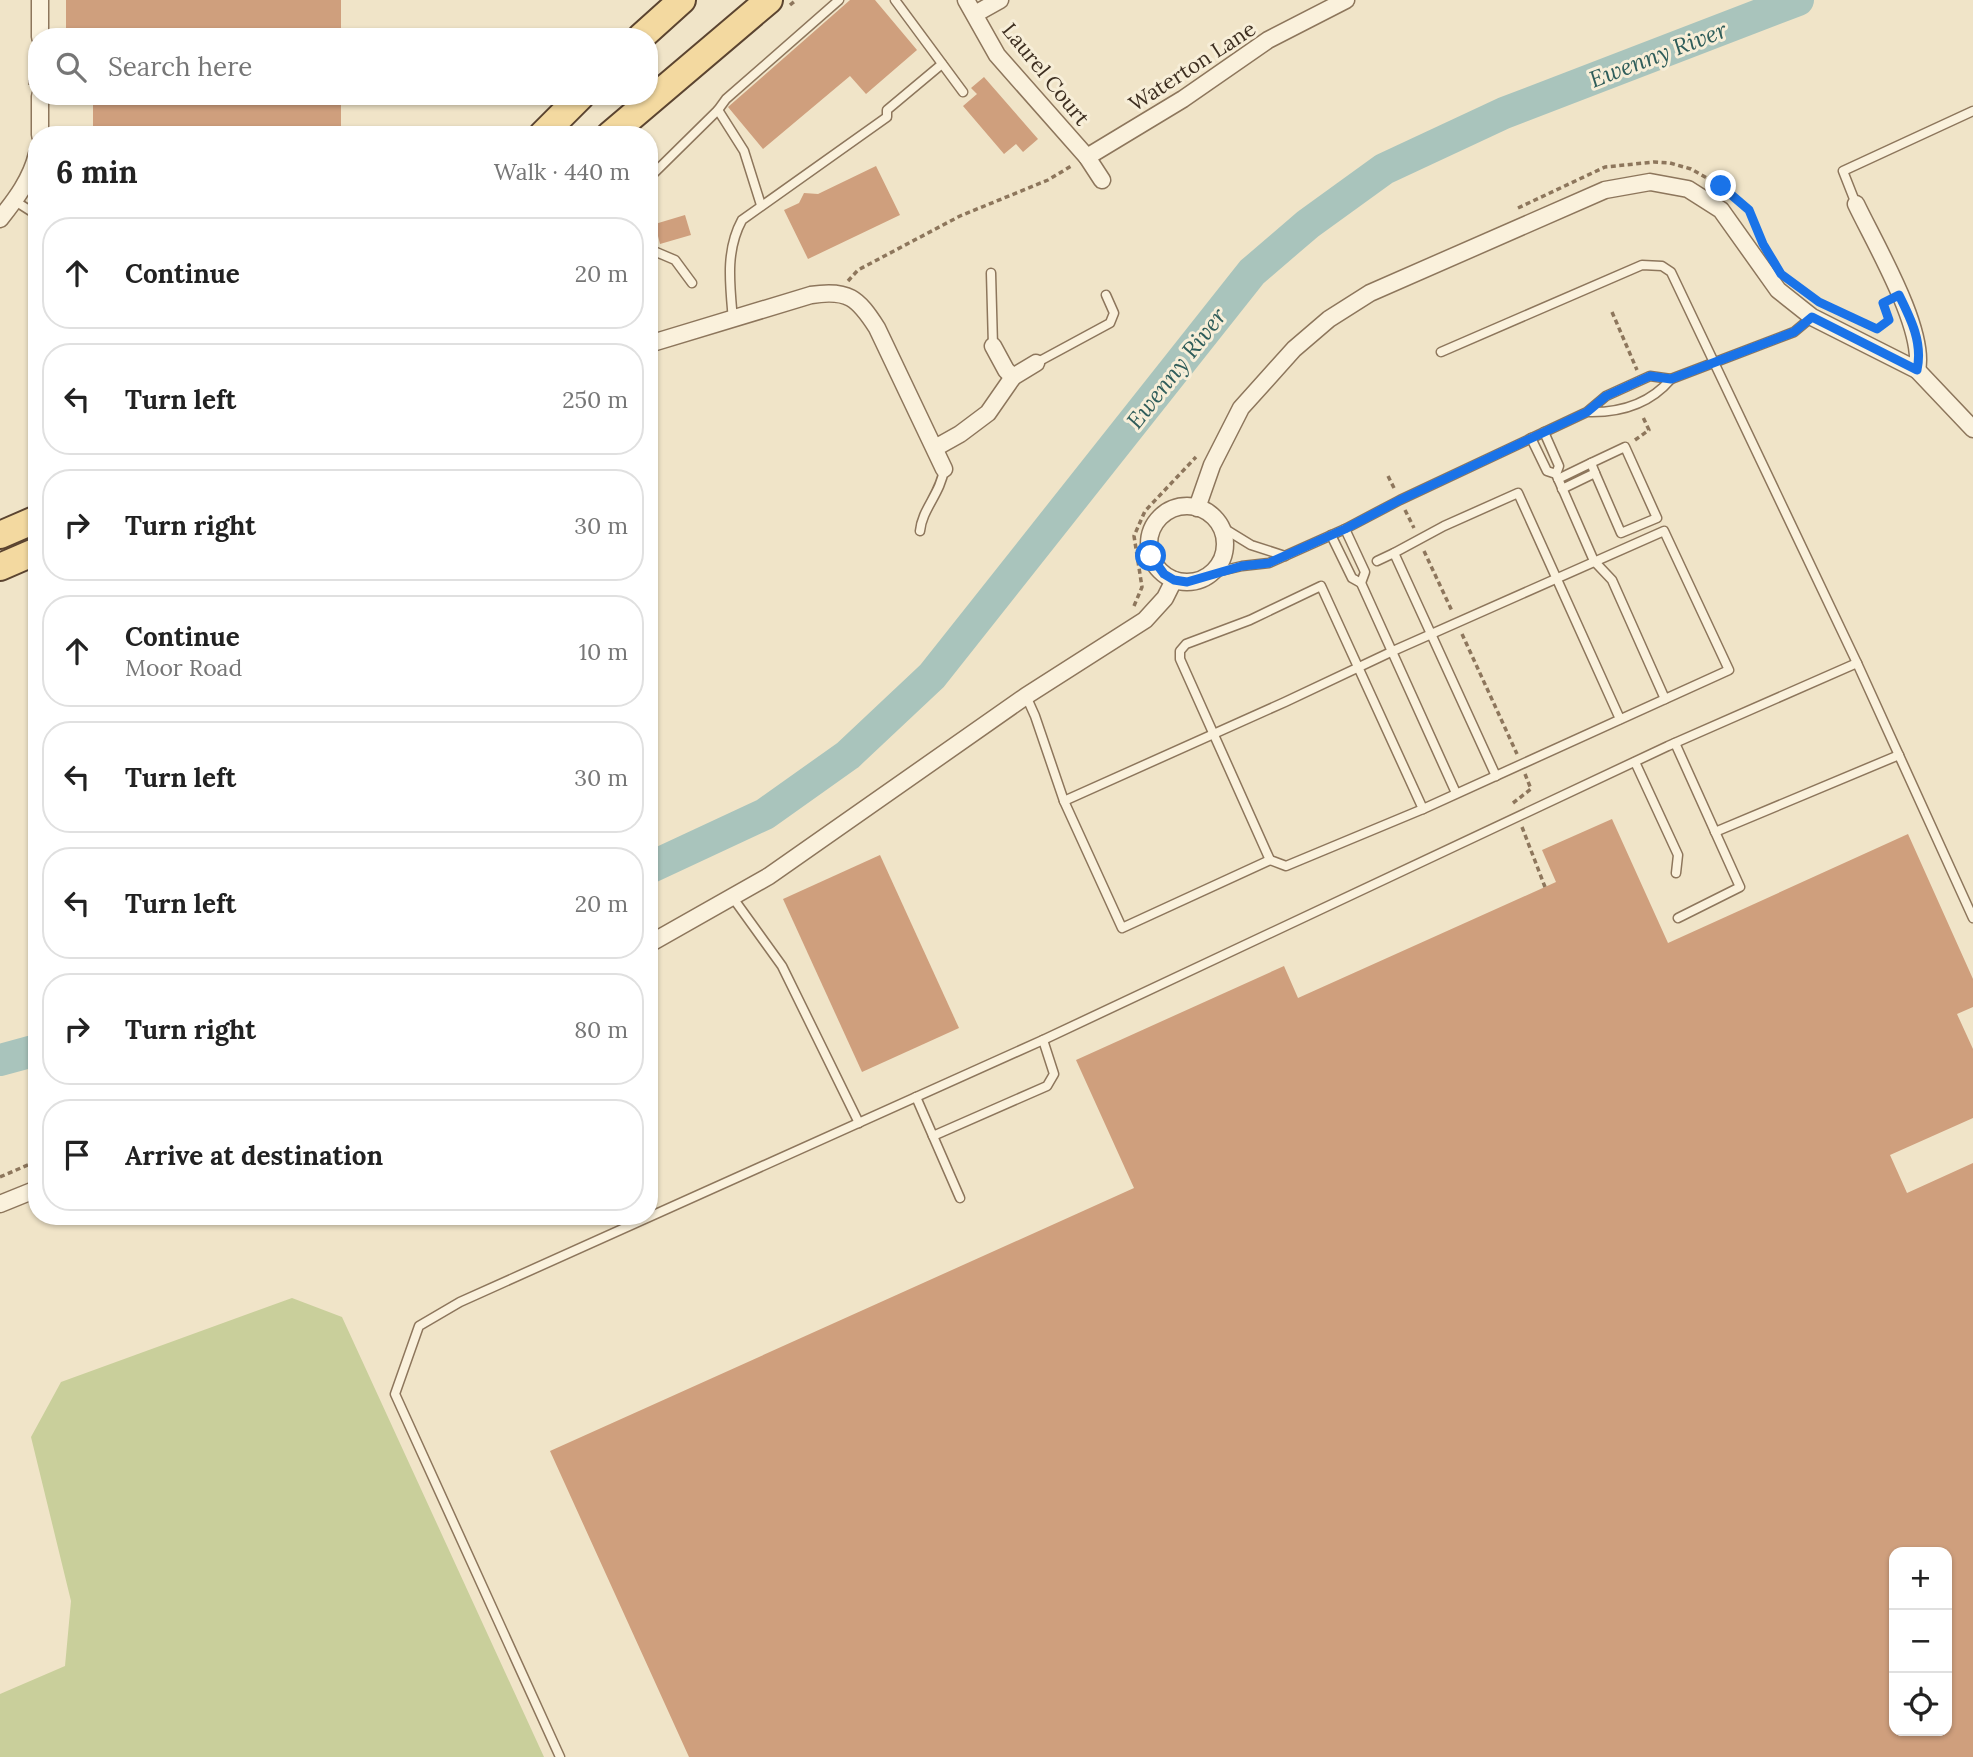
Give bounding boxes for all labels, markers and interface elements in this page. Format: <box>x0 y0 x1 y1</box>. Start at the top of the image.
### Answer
water label: Ewenny River <box>1585 14 1731 94</box>
street label: Waterton Lane <box>1124 15 1260 117</box>
street label: Laurel Court <box>996 17 1096 131</box>
search box <box>28 28 658 105</box>
icon: search <box>52 48 90 86</box>
text: Search here <box>108 50 252 83</box>
text: 6 min <box>56 153 138 191</box>
text: Walk · 440 m <box>494 157 630 186</box>
route end <box>1705 170 1736 201</box>
icon: ahead <box>58 254 96 292</box>
text: Continue <box>125 257 240 290</box>
text: 20 m <box>575 259 628 288</box>
water label: Ewenny River <box>1120 302 1232 434</box>
icon: left <box>58 380 96 418</box>
text: Turn left <box>125 383 236 416</box>
text: 250 m <box>562 385 628 414</box>
icon: right <box>58 506 96 544</box>
text: Turn right <box>125 509 256 542</box>
text: 30 m <box>574 511 628 540</box>
route start <box>1135 540 1166 571</box>
text: Continue <box>125 620 240 653</box>
icon: ahead <box>58 632 96 670</box>
text: 10 m <box>579 637 628 666</box>
text: Moor Road <box>125 653 242 682</box>
icon: left <box>58 758 96 796</box>
text: Turn left <box>125 761 236 794</box>
text: 30 m <box>574 763 628 792</box>
icon: left <box>58 884 96 922</box>
text: Turn left <box>125 887 236 920</box>
text: 20 m <box>575 889 628 918</box>
icon: right <box>58 1010 96 1048</box>
text: Turn right <box>125 1013 256 1046</box>
text: 80 m <box>574 1015 628 1044</box>
icon: arrive <box>58 1136 96 1174</box>
text: Arrive at destination <box>125 1139 383 1172</box>
map controls <box>1889 1547 1952 1736</box>
button: + <box>1889 1547 1952 1610</box>
button: − <box>1889 1610 1952 1673</box>
button: locate <box>1889 1673 1952 1736</box>

